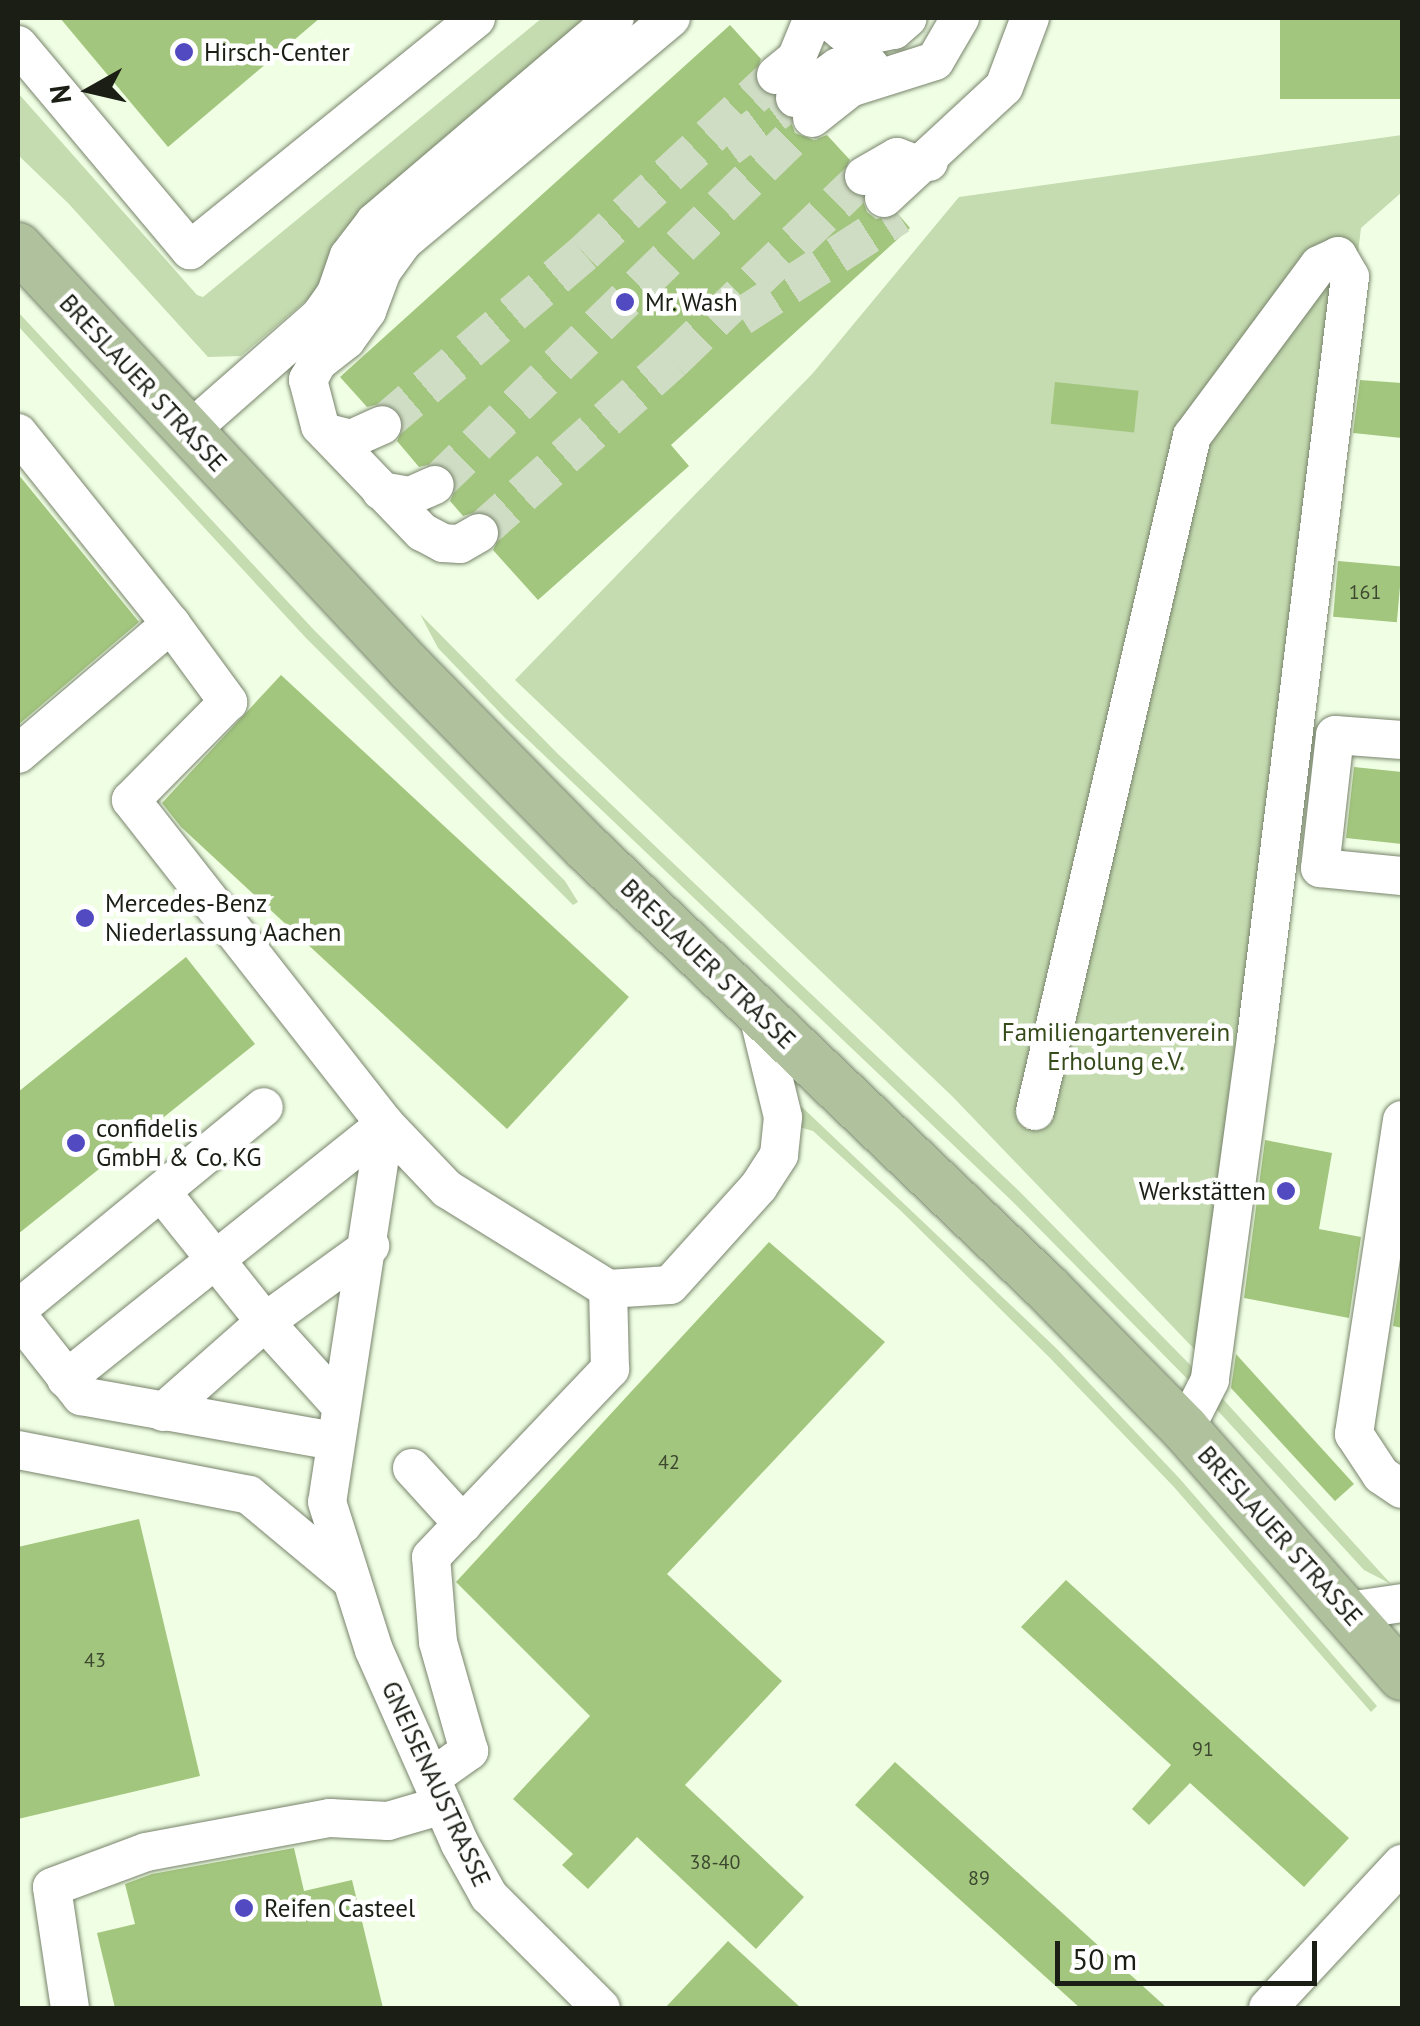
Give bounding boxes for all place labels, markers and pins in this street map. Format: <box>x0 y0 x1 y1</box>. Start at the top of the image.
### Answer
place label: Hirsch-Center <box>204 37 350 67</box>
marker: Hirsch-Center <box>173 41 195 63</box>
place label: Mr. Wash <box>645 287 740 317</box>
marker: Mr. Wash <box>614 291 636 313</box>
place label: Mercedes-Benz Niederlassung Aachen <box>105 889 342 948</box>
marker: Mercedes-Benz Niederlassung Aachen <box>74 907 96 929</box>
place label: confidelis GmbH & Co. KG <box>96 1114 263 1173</box>
marker: confidelis GmbH & Co. KG <box>65 1132 87 1154</box>
place label: Werkstätten <box>1139 1176 1266 1206</box>
marker: Werkstätten <box>1275 1180 1297 1202</box>
place label: Reifen Casteel <box>264 1893 415 1923</box>
marker: Reifen Casteel <box>233 1897 255 1919</box>

